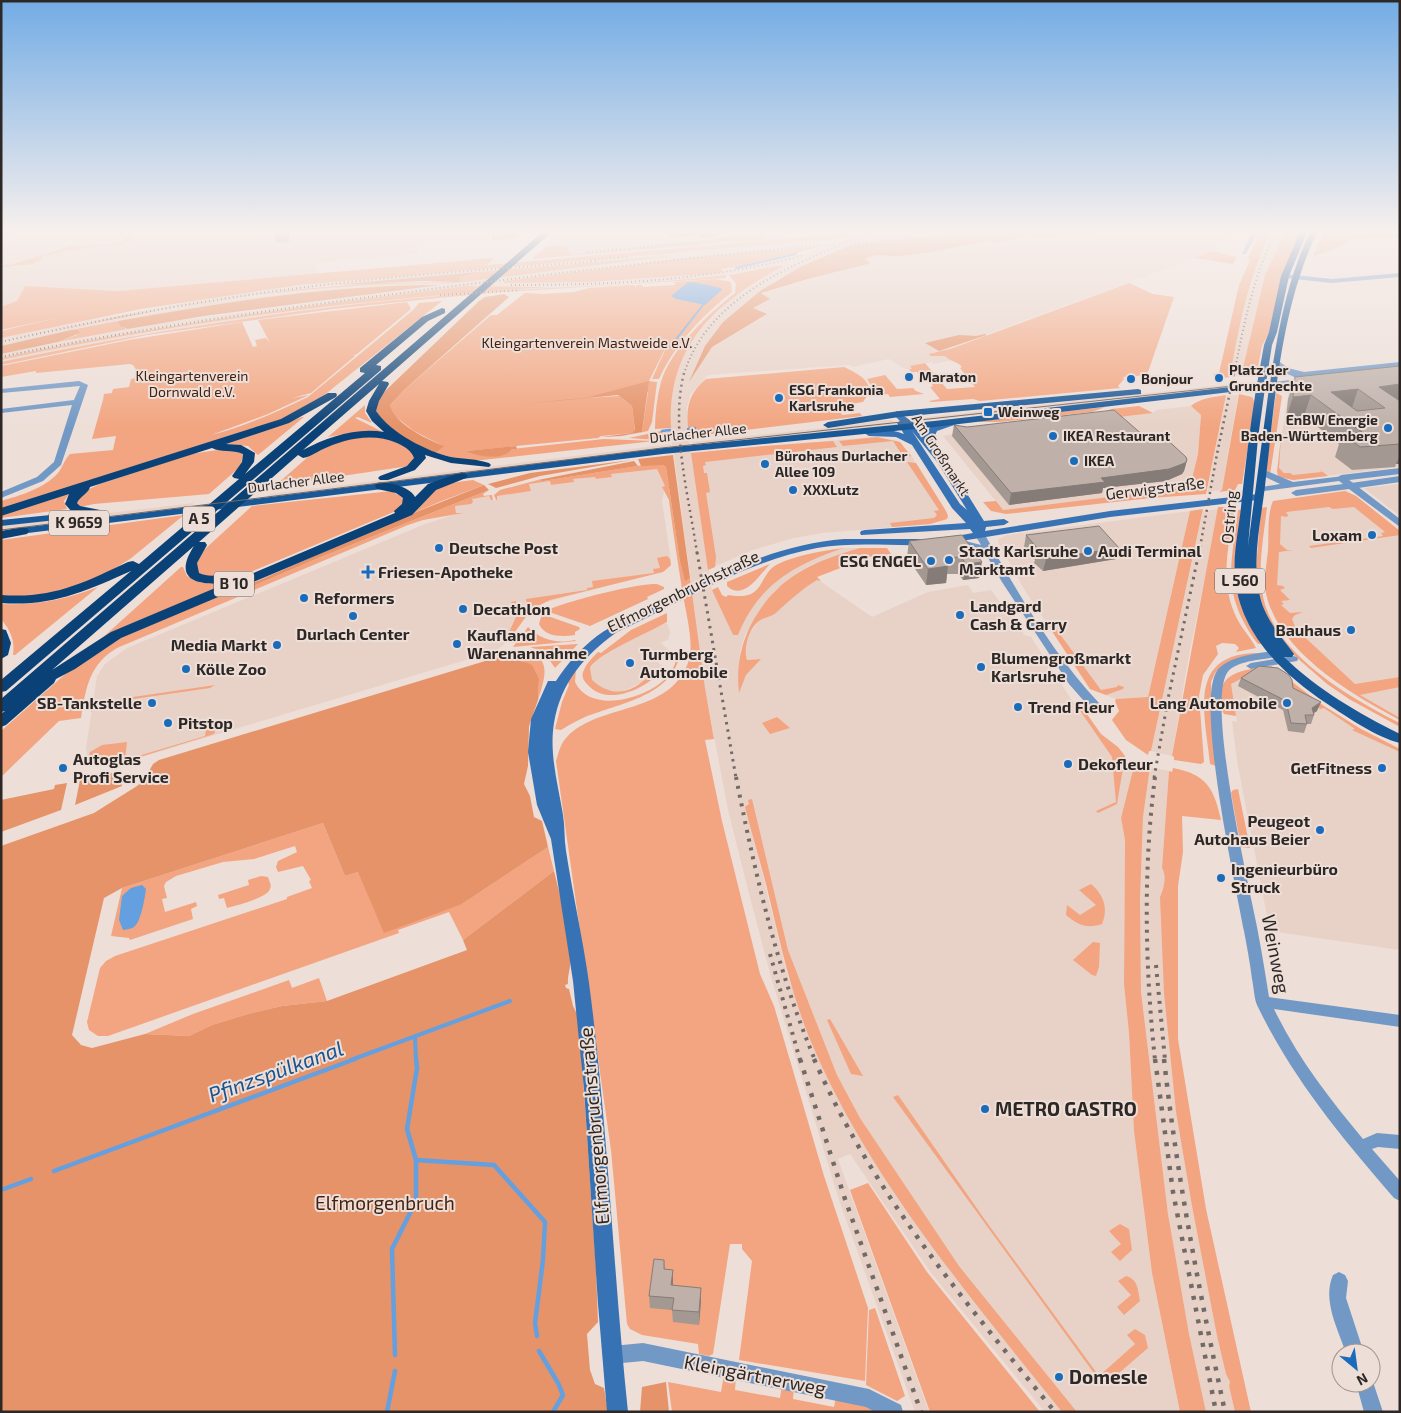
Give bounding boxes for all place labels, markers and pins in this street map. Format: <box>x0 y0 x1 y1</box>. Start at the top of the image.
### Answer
place label: Platz der Grundrechte <box>1229 361 1312 394</box>
place label: Maraton <box>919 368 976 385</box>
place label: Bonjour <box>1141 370 1193 387</box>
marker: Maraton <box>903 371 915 383</box>
marker: Platz der Grundrechte <box>1213 372 1225 384</box>
marker: Bonjour <box>1125 373 1137 385</box>
place label: ESG Frankonia Karlsruhe <box>789 381 883 414</box>
marker: ESG Frankonia Karlsruhe <box>773 392 785 404</box>
place label: Weinweg <box>998 403 1059 420</box>
marker: Weinweg <box>982 406 994 418</box>
place label: EnBW Energie Baden-Württemberg <box>1241 411 1378 444</box>
marker: EnBW Energie Baden-Württemberg <box>1382 422 1394 434</box>
place label: IKEA Restaurant <box>1063 427 1170 444</box>
marker: IKEA Restaurant <box>1047 430 1059 442</box>
place label: Bürohaus Durlacher Allee 109 <box>775 447 907 480</box>
place label: IKEA <box>1084 452 1115 469</box>
marker: IKEA <box>1068 455 1080 467</box>
marker: Bürohaus Durlacher Allee 109 <box>759 458 771 470</box>
place label: XXXLutz <box>803 481 859 498</box>
marker: XXXLutz <box>787 484 799 496</box>
place label: Loxam <box>1312 525 1362 544</box>
marker: Loxam <box>1366 529 1378 541</box>
place label: Deutsche Post <box>449 538 559 557</box>
place label: Stadt Karlsruhe Marktamt <box>959 541 1078 578</box>
place label: Audi Terminal <box>1098 541 1202 560</box>
marker: Deutsche Post <box>433 542 445 554</box>
marker: Audi Terminal <box>1082 545 1094 557</box>
place label: ESG ENGEL <box>840 551 921 570</box>
marker: Stadt Karlsruhe Marktamt <box>943 554 955 566</box>
marker: ESG ENGEL <box>925 555 937 567</box>
place label: Friesen-Apotheke <box>378 562 513 581</box>
marker: Friesen-Apotheke <box>362 566 374 578</box>
place label: Reformers <box>314 588 394 607</box>
marker: Reformers <box>298 592 310 604</box>
place label: Landgard Cash & Carry <box>970 596 1067 634</box>
place label: Decathlon <box>473 599 551 618</box>
marker: Decathlon <box>457 603 469 615</box>
marker: Landgard Cash & Carry <box>954 609 966 621</box>
marker: Durlach Center <box>347 610 359 622</box>
place label: Bauhaus <box>1275 620 1341 639</box>
place label: Durlach Center <box>296 624 410 643</box>
marker: Bauhaus <box>1345 624 1357 636</box>
place label: Kaufland Warenannahme <box>467 625 587 662</box>
place label: Media Markt <box>171 635 267 654</box>
marker: Kaufland Warenannahme <box>451 638 463 650</box>
marker: Media Markt <box>271 639 283 651</box>
place label: Turmberg Automobile <box>640 644 728 681</box>
place label: Blumengroßmarkt Karlsruhe <box>991 648 1131 685</box>
marker: Turmberg Automobile <box>624 657 636 669</box>
place label: Kölle Zoo <box>196 659 267 678</box>
marker: Blumengroßmarkt Karlsruhe <box>975 661 987 673</box>
marker: Kölle Zoo <box>180 663 192 675</box>
place label: SB-Tankstelle <box>37 693 142 712</box>
place label: Lang Automobile <box>1150 693 1277 712</box>
marker: SB-Tankstelle <box>146 697 158 709</box>
place label: Trend Fleur <box>1028 697 1114 716</box>
marker: Lang Automobile <box>1281 697 1293 709</box>
marker: Trend Fleur <box>1012 701 1024 713</box>
place label: Pitstop <box>178 713 233 732</box>
marker: Pitstop <box>162 717 174 729</box>
place label: Autoglas Profi Service <box>73 749 169 786</box>
place label: Dekofleur <box>1078 754 1153 773</box>
marker: Dekofleur <box>1062 758 1074 770</box>
place label: GetFitness <box>1291 758 1372 777</box>
marker: Autoglas Profi Service <box>57 762 69 774</box>
marker: GetFitness <box>1376 762 1388 774</box>
place label: Peugeot Autohaus Beier <box>1194 811 1310 848</box>
marker: Peugeot Autohaus Beier <box>1314 824 1326 836</box>
place label: Ingenieurbüro Struck <box>1231 859 1338 896</box>
marker: Ingenieurbüro Struck <box>1215 872 1227 884</box>
place label: METRO GASTRO <box>995 1097 1137 1120</box>
marker: METRO GASTRO <box>979 1103 991 1115</box>
place label: Domesle <box>1069 1365 1148 1388</box>
marker: Domesle <box>1053 1371 1065 1383</box>

